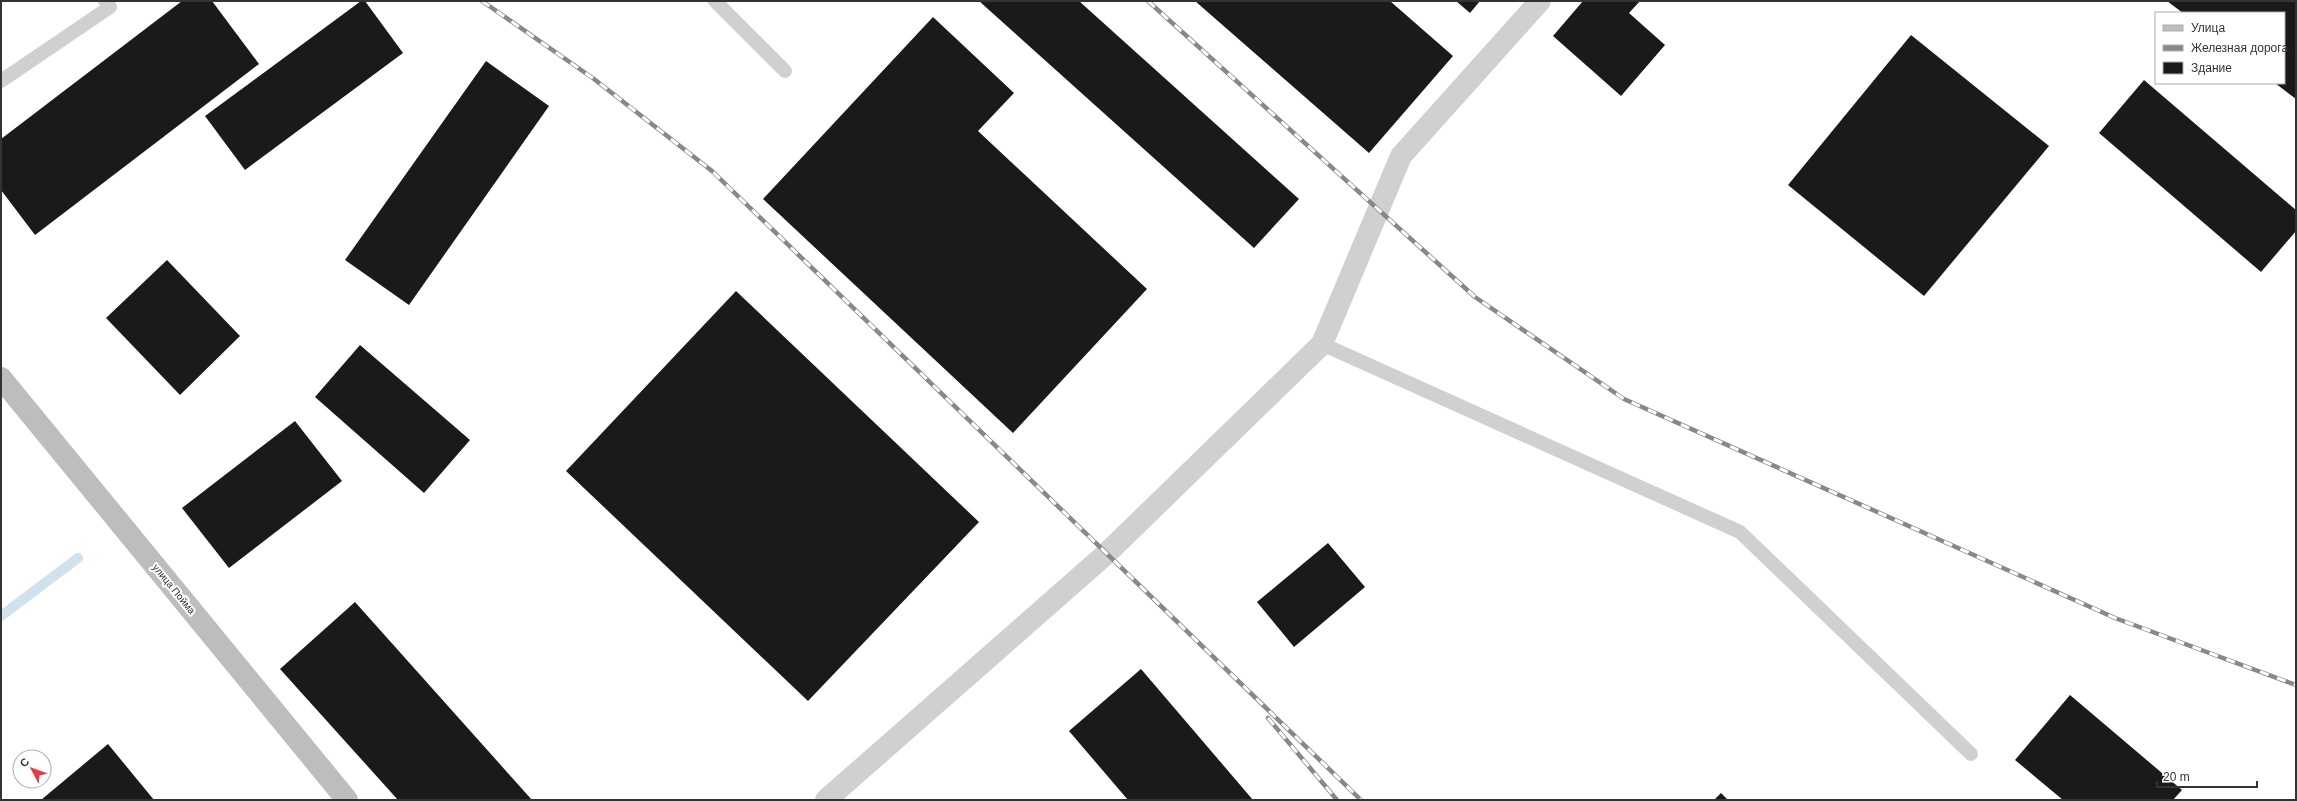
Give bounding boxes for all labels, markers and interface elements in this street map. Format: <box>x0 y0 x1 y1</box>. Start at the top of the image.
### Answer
legend <box>2155 12 2285 84</box>
text: Улица <box>2191 21 2225 35</box>
text: Железная дорога <box>2191 41 2288 55</box>
text: Здание <box>2191 61 2232 75</box>
street label: улица Пойма <box>151 562 198 617</box>
north arrow <box>12 749 52 789</box>
text: С <box>17 755 32 769</box>
scale bar <box>2157 763 2257 789</box>
text: 20 m <box>2163 770 2190 784</box>

